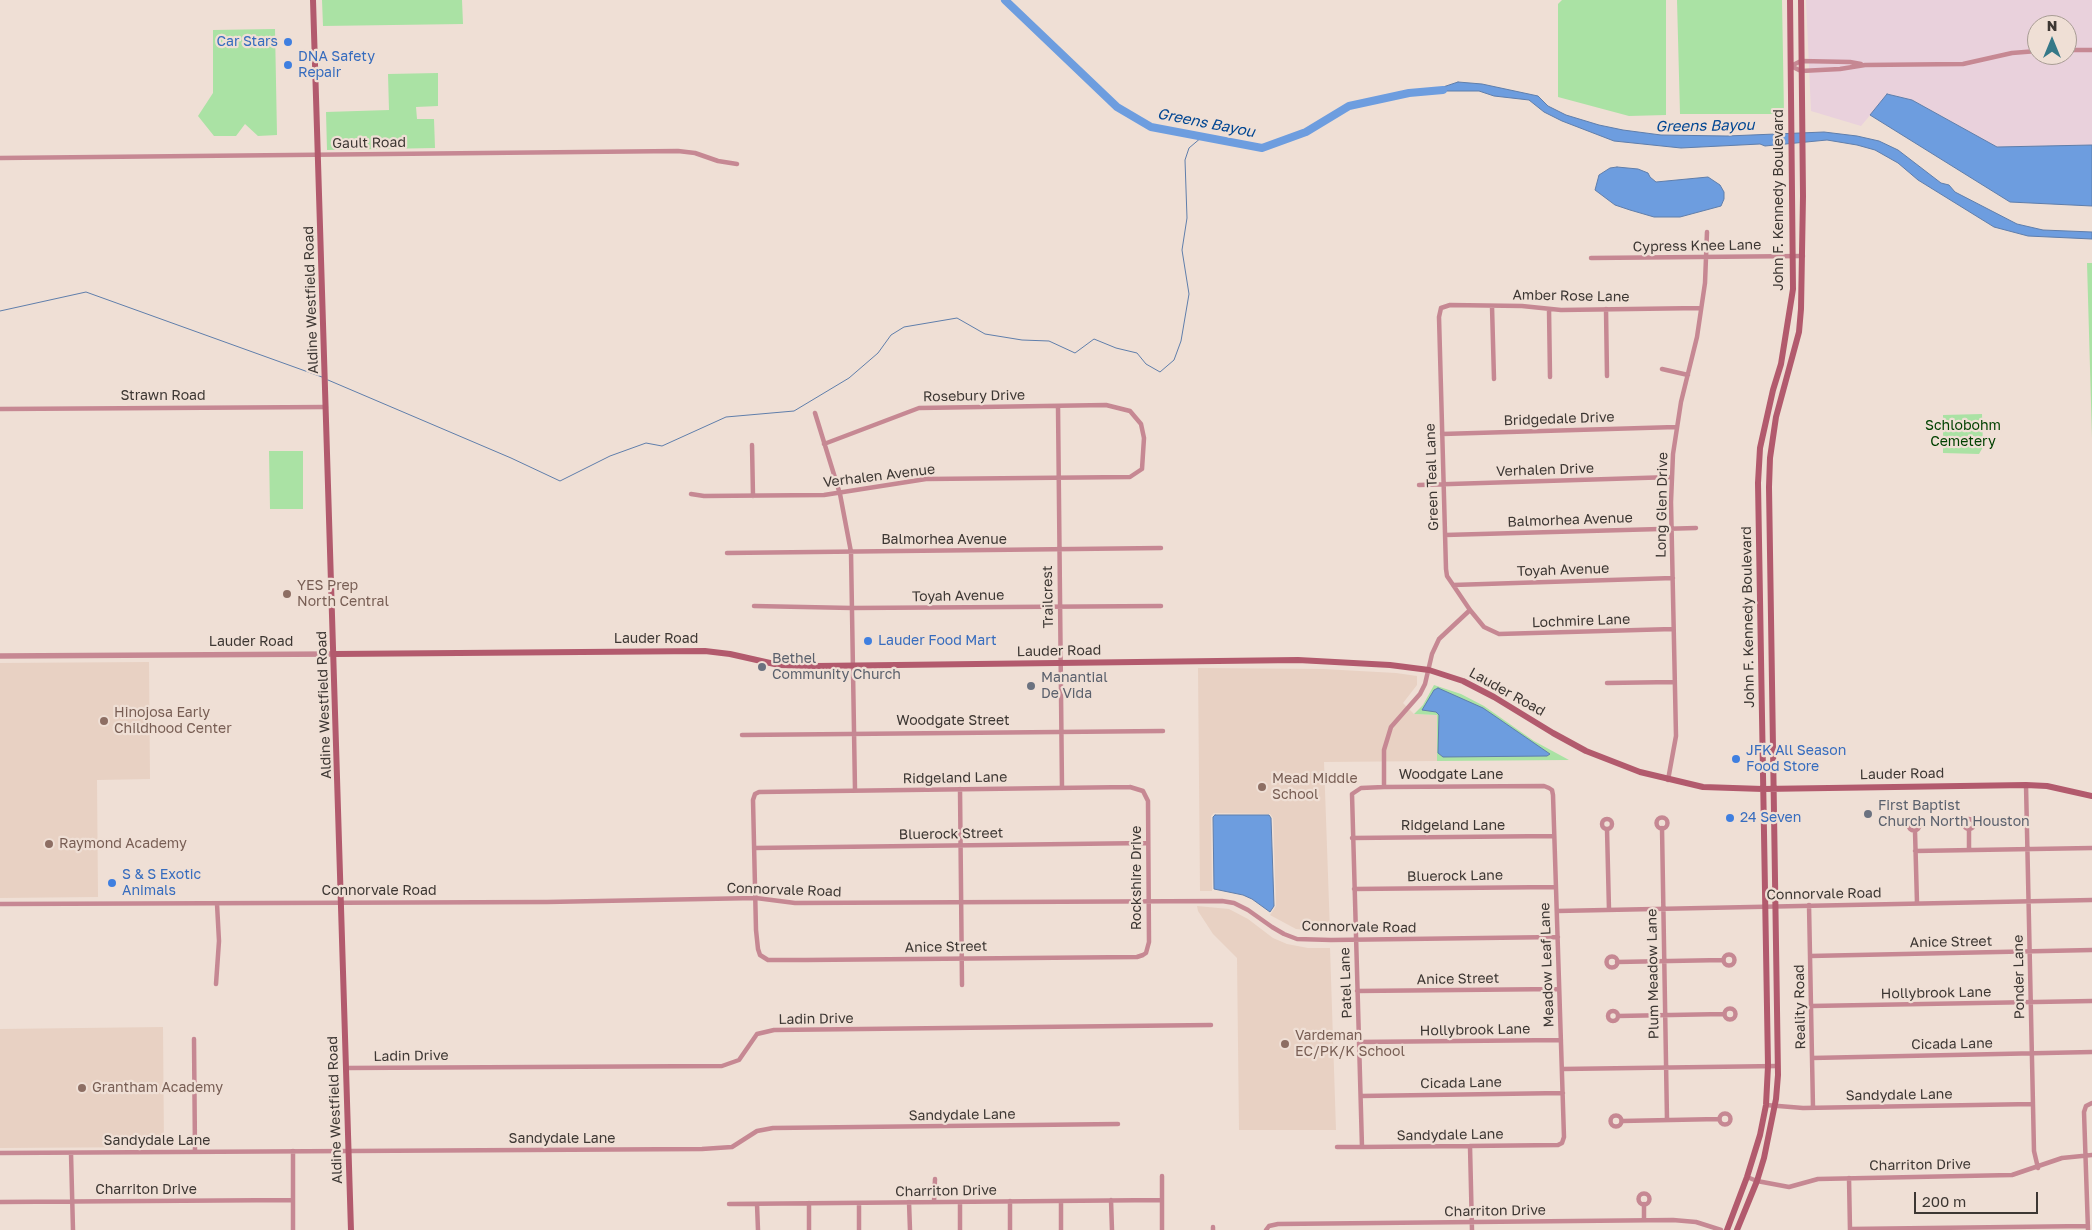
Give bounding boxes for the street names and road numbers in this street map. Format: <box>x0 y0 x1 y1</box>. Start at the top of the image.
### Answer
street label: John F. Kennedy Boulevard <box>1771 109 1787 291</box>
street label: Gault Road <box>332 134 406 152</box>
street label: Aldine Westfield Road <box>300 226 322 374</box>
street label: Cypress Knee Lane <box>1633 236 1761 256</box>
street label: Amber Rose Lane <box>1512 287 1630 305</box>
street label: Rosebury Drive <box>923 387 1025 405</box>
street label: Strawn Road <box>120 388 206 404</box>
street label: Bridgedale Drive <box>1503 409 1615 429</box>
street label: Green Teal Lane <box>1422 423 1442 531</box>
street label: Long Glen Drive <box>1653 452 1671 558</box>
street label: Verhalen Drive <box>1496 460 1594 480</box>
street label: Verhalen Avenue <box>822 461 936 491</box>
street label: Balmorhea Avenue <box>1507 509 1633 531</box>
street label: John F. Kennedy Boulevard <box>1738 526 1758 708</box>
street label: Balmorhea Avenue <box>881 532 1007 548</box>
street label: Toyah Avenue <box>1517 560 1609 580</box>
street label: Trailcrest <box>1039 565 1057 629</box>
street label: Toyah Avenue <box>912 587 1004 605</box>
street label: Lochmire Lane <box>1532 611 1630 631</box>
street label: Aldine Westfield Road <box>313 631 335 779</box>
street label: Lauder Road <box>614 631 698 647</box>
street label: Lauder Road <box>209 634 293 650</box>
street label: Lauder Road <box>1017 642 1101 660</box>
street label: Lauder Road <box>1466 664 1548 720</box>
street label: Woodgate Street <box>896 713 1010 729</box>
street label: Lauder Road <box>1860 765 1944 783</box>
street label: Woodgate Lane <box>1399 767 1503 783</box>
street label: Ridgeland Lane <box>903 769 1007 787</box>
street label: Ridgeland Lane <box>1401 818 1505 834</box>
street label: Bluerock Street <box>899 825 1003 843</box>
street label: Rockshire Drive <box>1129 826 1145 930</box>
street label: Bluerock Lane <box>1407 867 1503 885</box>
street label: Connorvale Road <box>726 880 842 900</box>
street label: Connorvale Road <box>321 883 437 899</box>
street label: Connorvale Road <box>1766 885 1882 903</box>
street label: Meadow Leaf Lane <box>1536 902 1558 1028</box>
street label: Plum Meadow Lane <box>1643 909 1663 1039</box>
street label: Connorvale Road <box>1301 918 1417 936</box>
street label: Anice Street <box>1910 933 1992 951</box>
street label: Ponder Lane <box>2010 935 2028 1019</box>
street label: Anice Street <box>905 938 987 956</box>
street label: Patel Lane <box>1336 947 1356 1019</box>
street label: Reality Road <box>1791 964 1809 1050</box>
street label: Anice Street <box>1417 970 1499 988</box>
street label: Hollybrook Lane <box>1881 984 1991 1002</box>
street label: Ladin Drive <box>778 1010 854 1028</box>
street label: Hollybrook Lane <box>1420 1021 1530 1039</box>
street label: Cicada Lane <box>1911 1035 1993 1053</box>
street label: Aldine Westfield Road <box>324 1036 346 1184</box>
street label: Ladin Drive <box>373 1047 449 1065</box>
street label: Cicada Lane <box>1420 1074 1502 1092</box>
street label: Sandydale Lane <box>1845 1086 1953 1104</box>
street label: Sandydale Lane <box>908 1106 1016 1124</box>
street label: Sandydale Lane <box>1396 1126 1504 1144</box>
street label: Sandydale Lane <box>509 1131 615 1147</box>
street label: Sandydale Lane <box>104 1133 210 1149</box>
street label: Charriton Drive <box>1869 1156 1971 1174</box>
street label: Charriton Drive <box>95 1182 197 1198</box>
street label: Charriton Drive <box>895 1182 997 1200</box>
street label: Charriton Drive <box>1444 1202 1546 1220</box>

